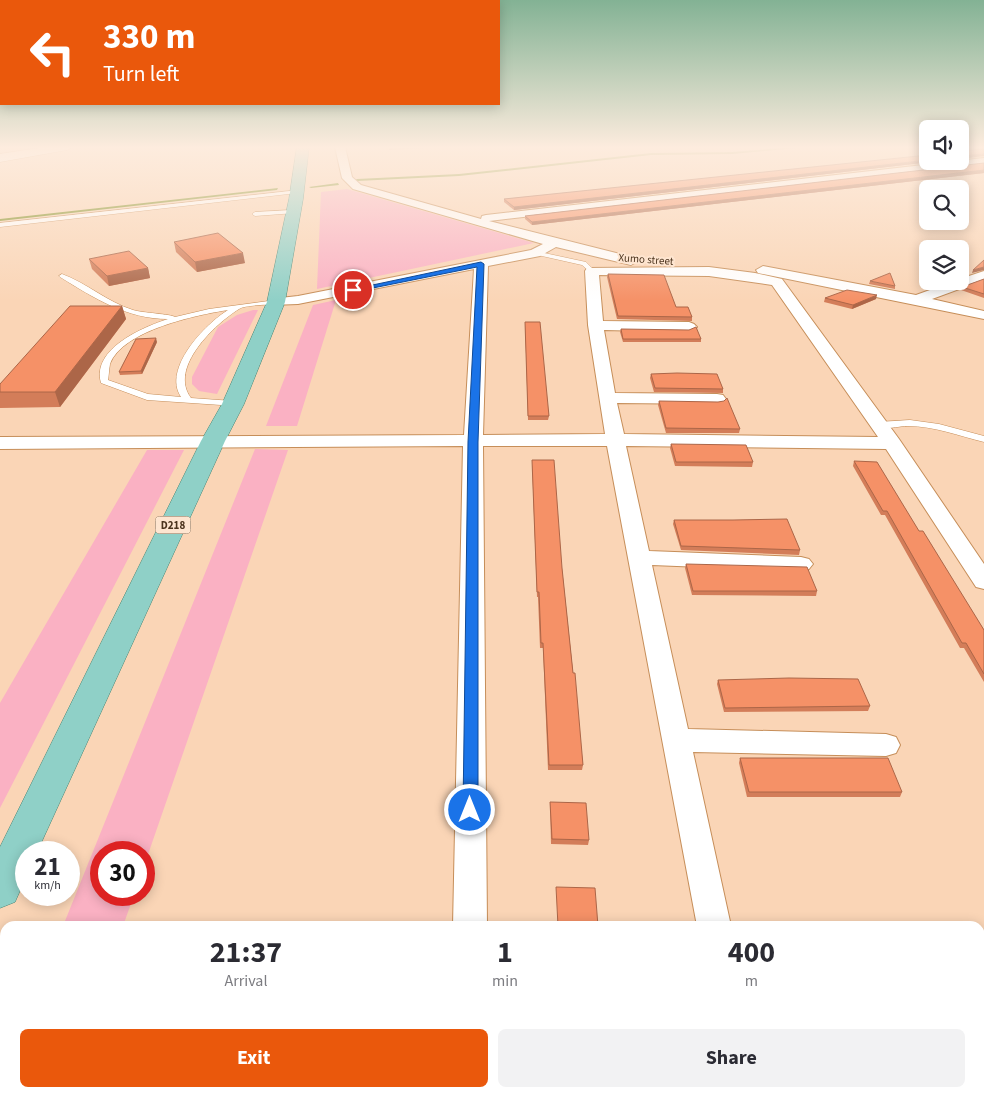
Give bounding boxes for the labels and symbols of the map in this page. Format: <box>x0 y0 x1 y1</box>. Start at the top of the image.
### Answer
street label: Xumo street <box>618 250 674 269</box>
pin <box>332 269 374 311</box>
road number: D218 <box>156 516 190 534</box>
position arrow <box>443 783 495 835</box>
speed limit sign: 30 <box>90 841 155 906</box>

